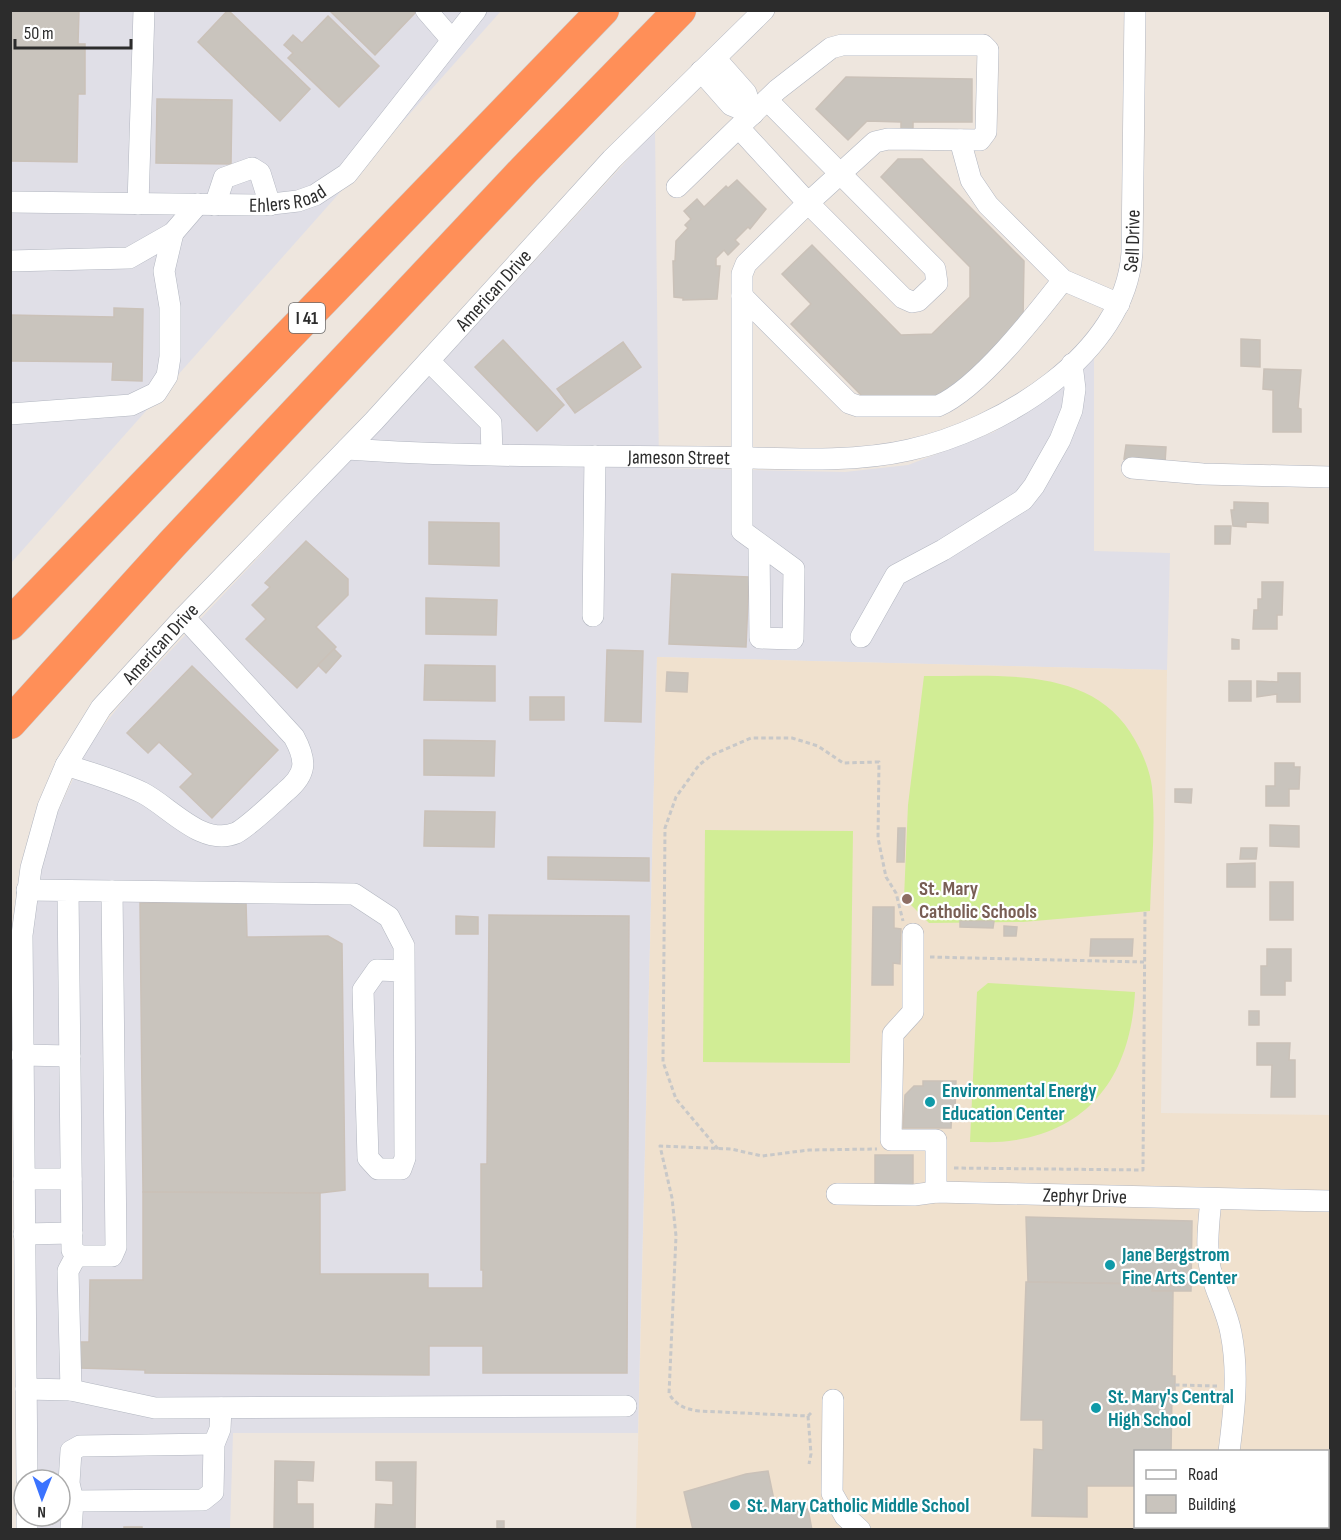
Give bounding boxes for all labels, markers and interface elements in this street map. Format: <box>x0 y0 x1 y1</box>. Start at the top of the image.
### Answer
scale bar <box>15 12 130 50</box>
text: 50 m <box>24 23 54 44</box>
street label: Ehlers Road <box>249 180 331 218</box>
street label: Sell Drive <box>1119 210 1146 274</box>
street label: American Drive <box>450 245 537 337</box>
road number: I 41 <box>289 303 325 333</box>
street label: Jameson Street <box>627 446 730 470</box>
street label: American Drive <box>117 599 204 690</box>
place label: St. Mary Catholic Schools <box>919 877 1037 924</box>
marker: St. Mary Catholic Schools <box>900 892 914 906</box>
place label: Environmental Energy Education Center <box>942 1079 1097 1126</box>
marker: Environmental Energy Education Center <box>923 1095 937 1109</box>
street label: Zephyr Drive <box>1042 1183 1127 1209</box>
place label: Jane Bergstrom Fine Arts Center <box>1121 1243 1238 1290</box>
marker: Jane Bergstrom Fine Arts Center <box>1103 1258 1117 1272</box>
place label: St. Mary's Central High School <box>1108 1385 1234 1432</box>
marker: St. Mary's Central High School <box>1089 1401 1103 1415</box>
legend <box>1134 1450 1329 1528</box>
text: Road <box>1188 1464 1218 1485</box>
north arrow <box>12 1468 72 1528</box>
place label: St. Mary Catholic Middle School <box>747 1494 969 1518</box>
text: Building <box>1188 1494 1236 1515</box>
marker: St. Mary Catholic Middle School <box>728 1498 742 1512</box>
text: N <box>37 1502 46 1521</box>

